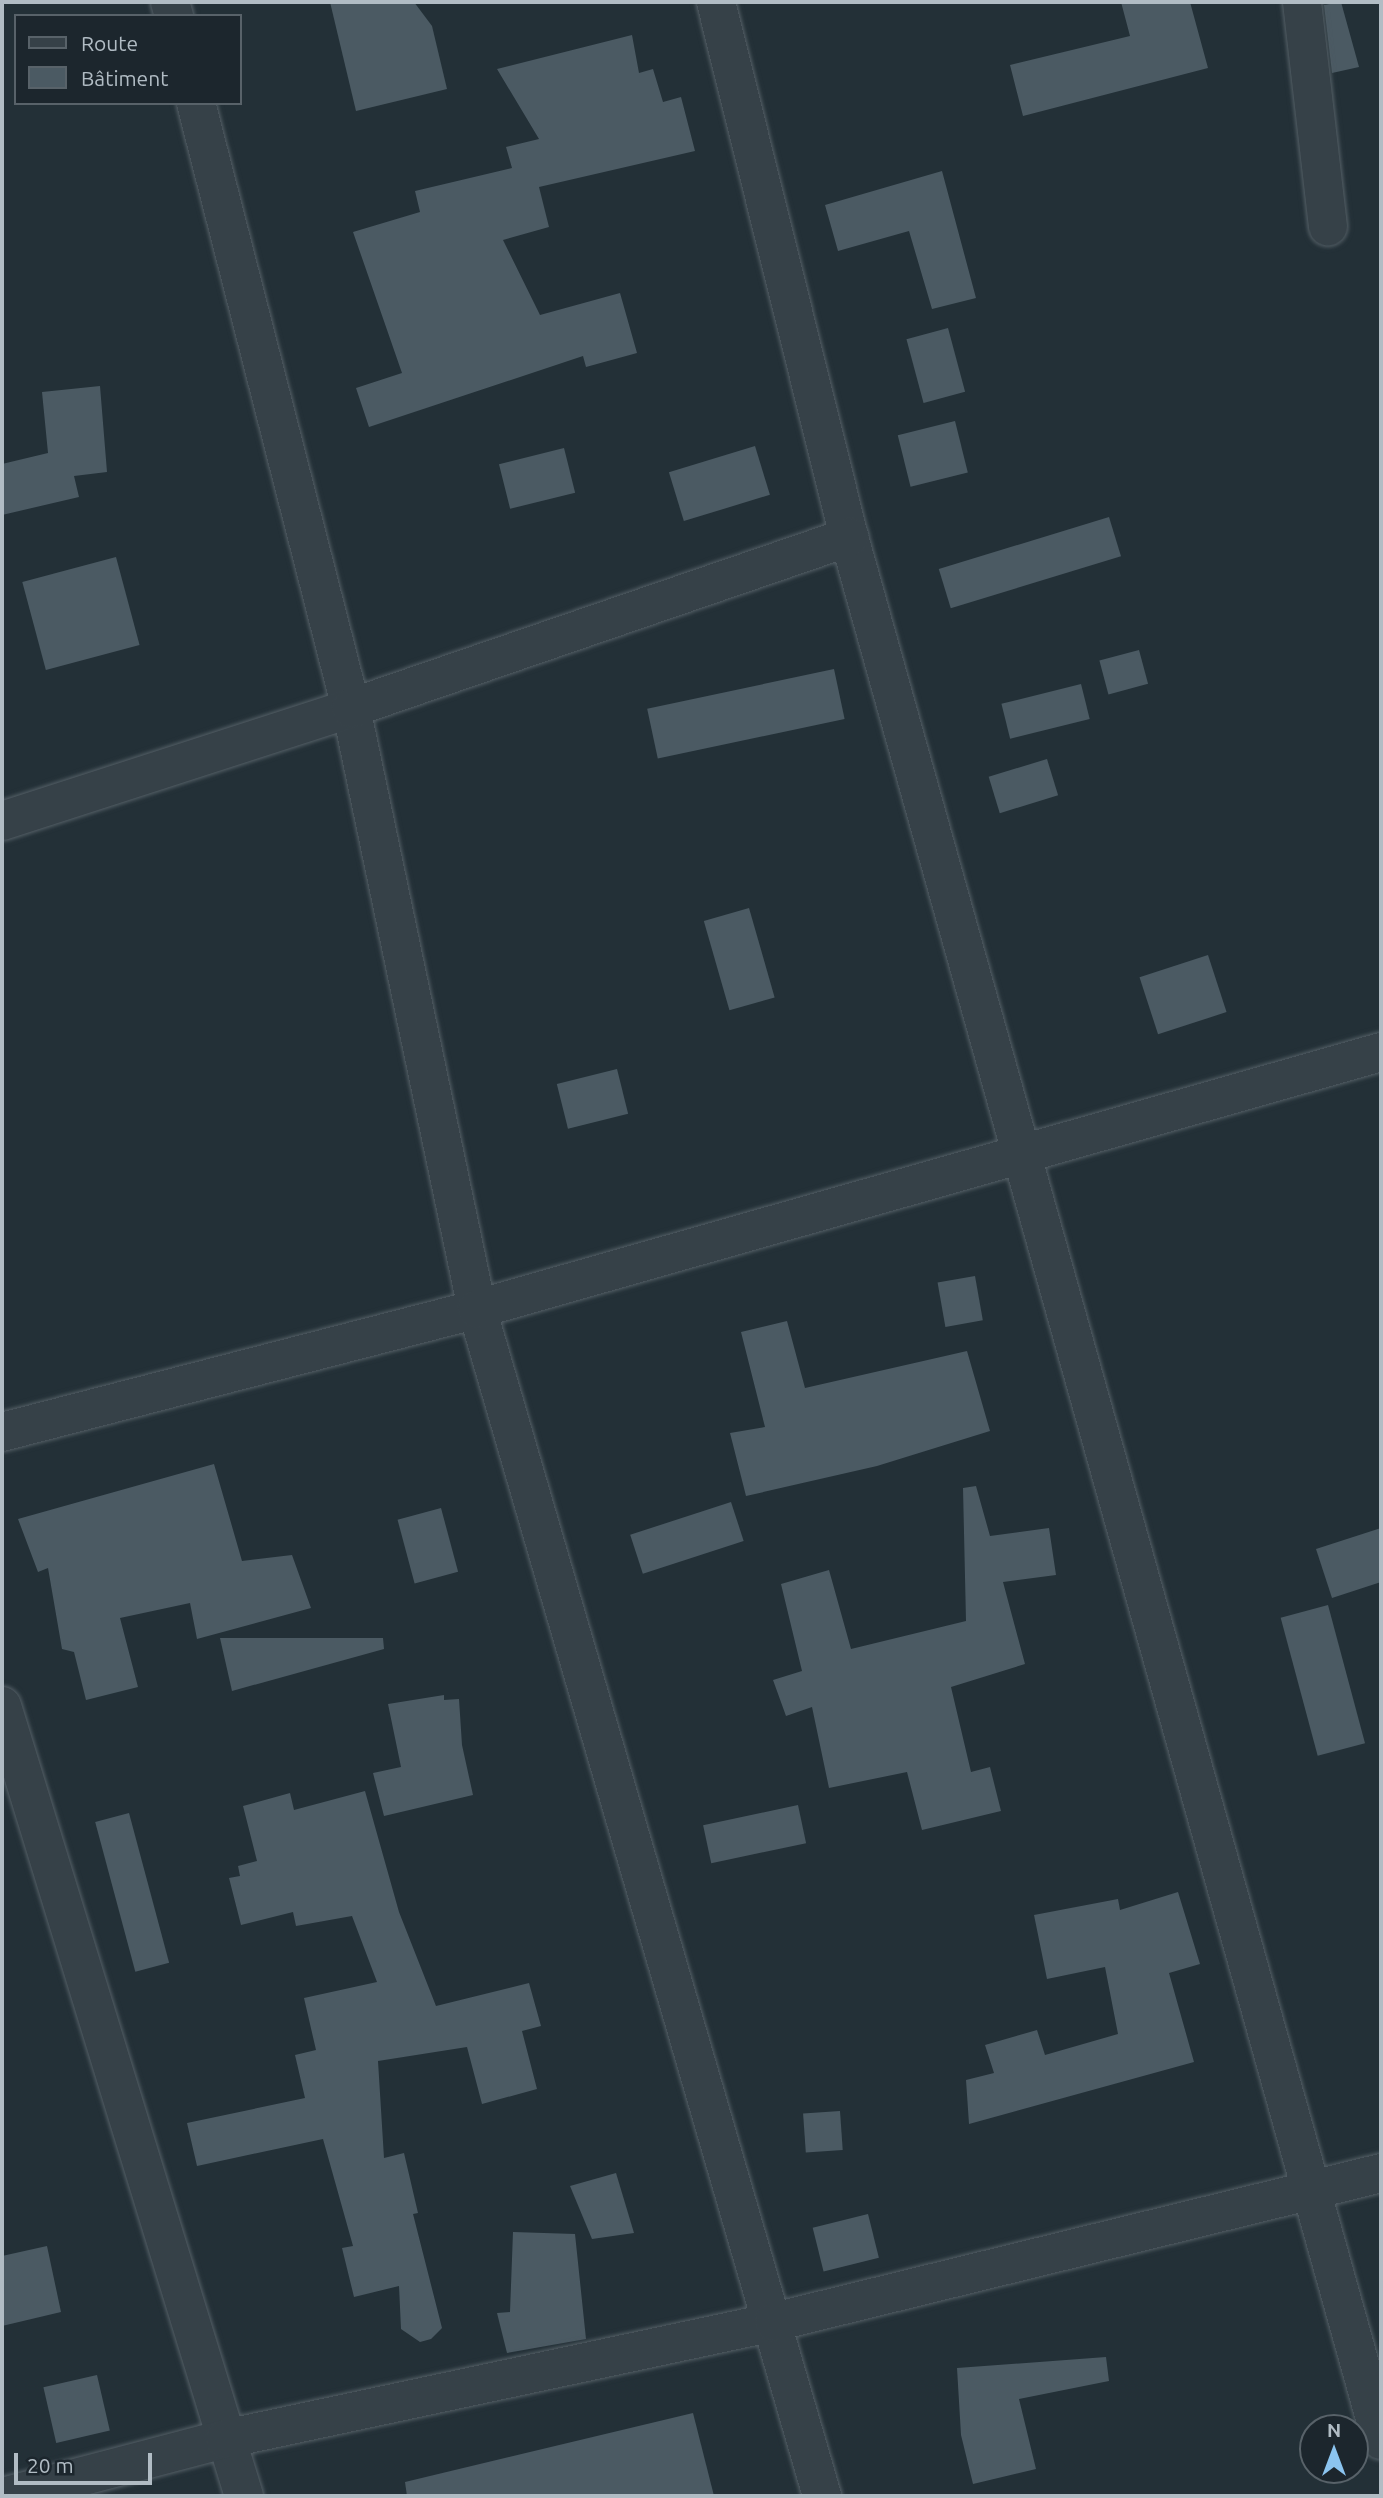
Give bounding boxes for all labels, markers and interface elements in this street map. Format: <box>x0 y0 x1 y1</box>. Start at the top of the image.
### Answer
legend <box>14 14 242 105</box>
text: Route <box>81 31 138 55</box>
text: Bâtiment <box>81 66 168 90</box>
north arrow <box>1299 2414 1369 2484</box>
text: N <box>1327 2419 1341 2441</box>
scale bar <box>18 2438 156 2482</box>
text: 20 m <box>27 2453 74 2477</box>

